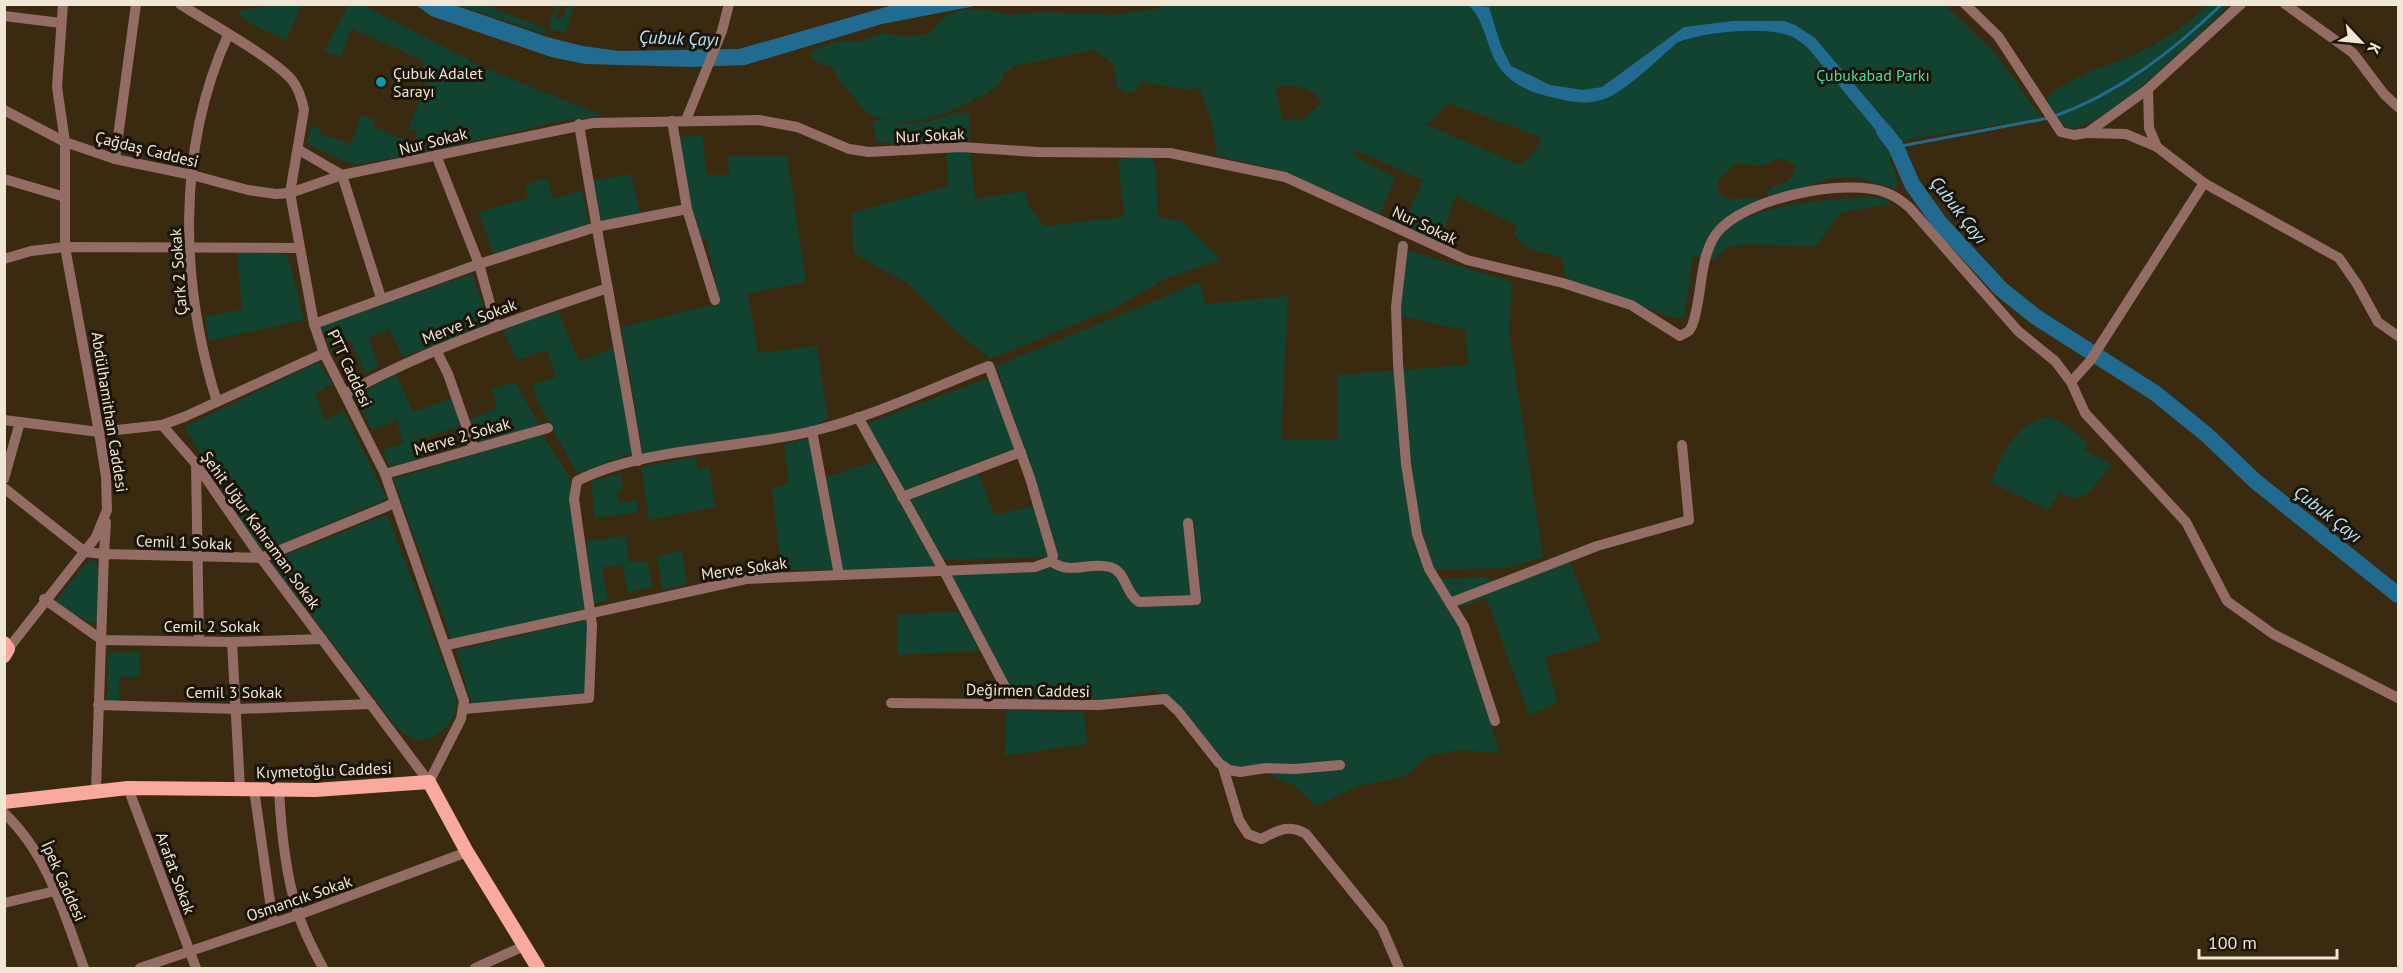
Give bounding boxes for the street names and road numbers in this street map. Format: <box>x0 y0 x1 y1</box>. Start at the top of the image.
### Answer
street label: Nur Sokak <box>397 123 469 159</box>
street label: Nur Sokak <box>895 123 966 147</box>
street label: Çağdaş Caddesi <box>93 126 201 172</box>
street label: Nur Sokak <box>1389 201 1461 249</box>
street label: Çark 2 Sokak <box>165 228 191 316</box>
street label: Merve 1 Sokak <box>419 294 519 348</box>
street label: PTT Caddesi <box>323 326 377 410</box>
street label: Abdülhamithan Caddesi <box>87 330 133 494</box>
street label: Merve 2 Sokak <box>411 413 513 459</box>
street label: Şehit Uğur Kahraman Sokak <box>197 447 325 613</box>
street label: Cemil 1 Sokak <box>136 530 233 554</box>
street label: Merve Sokak <box>700 552 789 584</box>
street label: Cemil 2 Sokak <box>164 616 260 636</box>
street label: Değirmen Caddesi <box>966 679 1090 701</box>
street label: Cemil 3 Sokak <box>186 682 282 702</box>
street label: Kıymetoğlu Caddesi <box>256 758 392 782</box>
street label: Arafat Sokak <box>152 829 200 917</box>
street label: İpek Caddesi <box>37 838 91 924</box>
street label: Osmancık Sokak <box>243 870 355 925</box>

